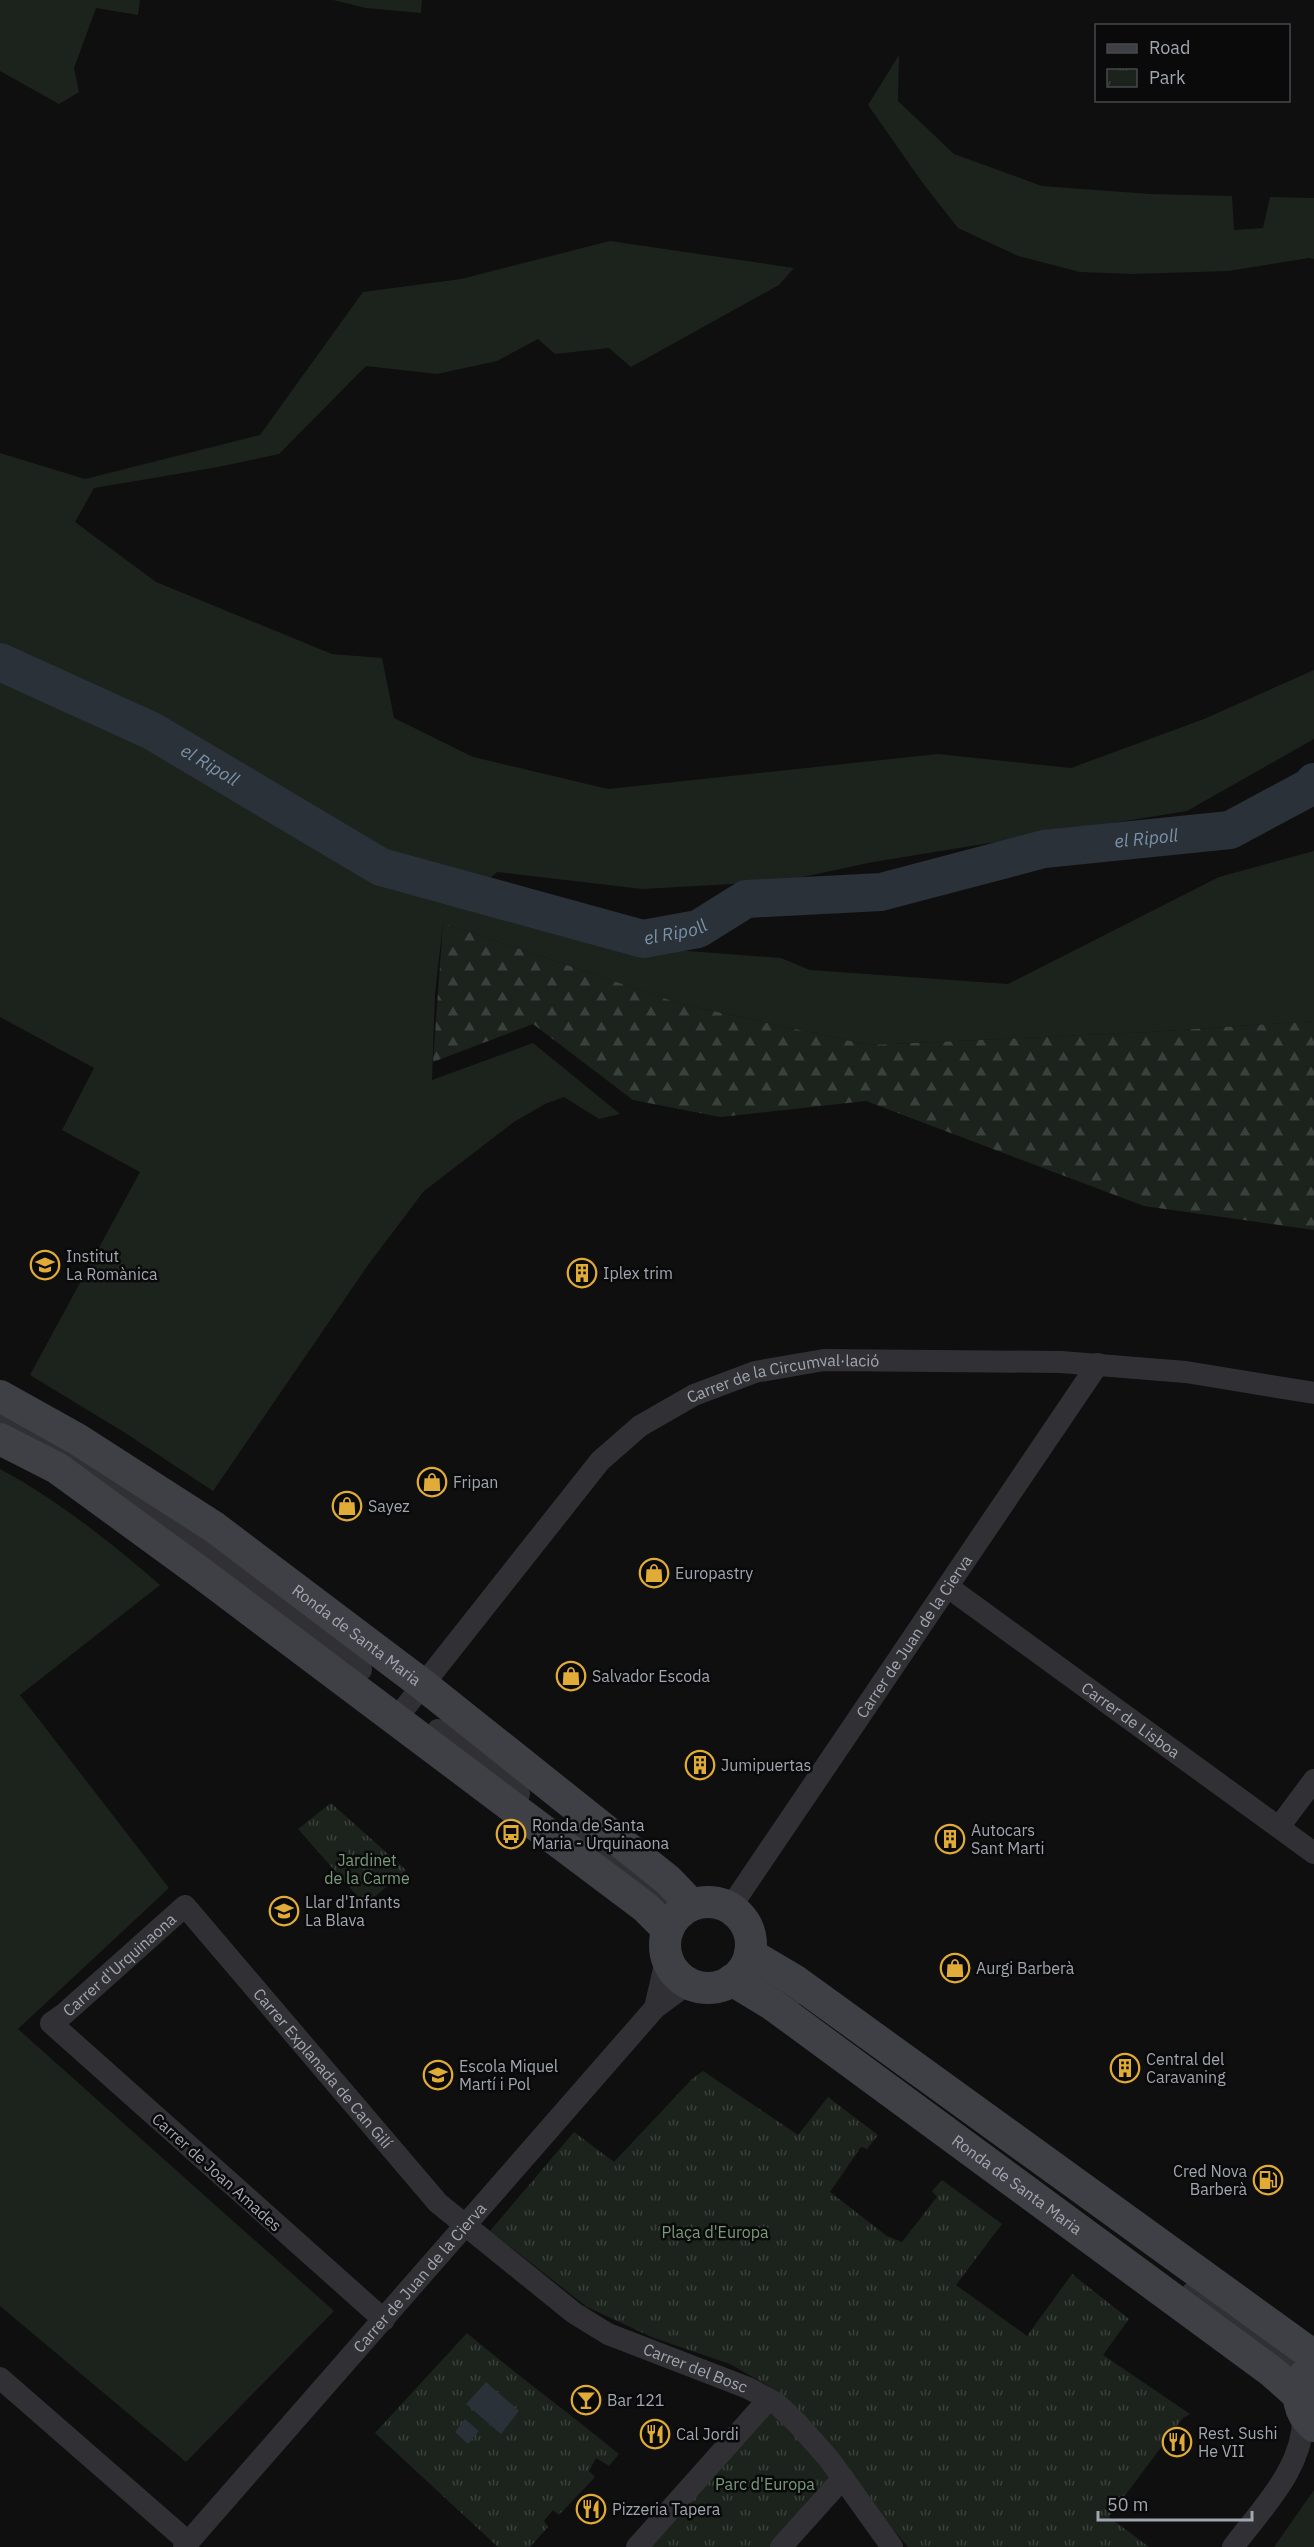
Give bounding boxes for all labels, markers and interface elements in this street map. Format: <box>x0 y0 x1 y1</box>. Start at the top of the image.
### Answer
legend <box>1095 24 1290 102</box>
text: Road <box>1149 36 1190 59</box>
text: Park <box>1149 66 1186 89</box>
water label: el Ripoll <box>177 739 243 791</box>
water label: el Ripoll <box>1113 823 1179 853</box>
water label: el Ripoll <box>642 914 712 950</box>
place label: Institut La Romànica <box>66 1246 158 1284</box>
school or university icon: Institut La Romànica <box>29 1249 61 1281</box>
building icon: Iplex trim <box>566 1257 598 1289</box>
place label: Iplex trim <box>603 1263 673 1283</box>
street label: Carrer de la Circumval·lació <box>683 1350 879 1407</box>
shop icon: Fripan <box>416 1466 448 1498</box>
place label: Fripan <box>453 1472 498 1492</box>
shop icon: Sayez <box>331 1490 363 1522</box>
place label: Sayez <box>368 1496 410 1516</box>
street label: Carrer de Juan de la Cierva <box>851 1551 976 1722</box>
shop icon: Europastry <box>638 1557 670 1589</box>
place label: Europastry <box>675 1563 753 1583</box>
street label: Ronda de Santa Maria <box>288 1580 426 1690</box>
shop icon: Salvador Escoda <box>555 1660 587 1692</box>
place label: Salvador Escoda <box>592 1666 711 1686</box>
street label: Carrer de Lisboa <box>1078 1677 1184 1763</box>
building icon: Jumipuertas <box>684 1749 716 1781</box>
place label: Jumipuertas <box>721 1755 811 1775</box>
place label: Ronda de Santa Maria - Urquinaona <box>532 1815 670 1853</box>
bus stop icon: Ronda de Santa Maria - Urquinaona <box>495 1818 527 1850</box>
place label: Autocars Sant Marti <box>971 1820 1044 1858</box>
building icon: Autocars Sant Marti <box>934 1823 966 1855</box>
park label: Jardinet de la Carme <box>324 1850 410 1888</box>
place label: Llar d'Infants La Blava <box>305 1892 400 1930</box>
school or university icon: Llar d'Infants La Blava <box>268 1895 300 1927</box>
street label: Carrer d'Urquinaona <box>58 1909 180 2020</box>
shop icon: Aurgi Barberà <box>939 1952 971 1984</box>
place label: Aurgi Barberà <box>976 1958 1075 1978</box>
street label: Carrer Explanada de Can Gilí <box>249 1984 397 2152</box>
place label: Central del Caravaning <box>1146 2049 1226 2087</box>
building icon: Central del Caravaning <box>1109 2052 1141 2084</box>
place label: Escola Miquel Martí i Pol <box>459 2056 558 2094</box>
school or university icon: Escola Miquel Martí i Pol <box>422 2059 454 2091</box>
street label: Carrer de Joan Amades <box>148 2109 286 2235</box>
street label: Ronda de Santa Maria <box>948 2130 1086 2239</box>
place label: Cred Nova Barberà <box>1173 2161 1247 2199</box>
fuel station icon: Cred Nova Barberà <box>1252 2164 1284 2196</box>
street label: Carrer de Juan de la Cierva <box>349 2198 491 2357</box>
park label: Plaça d'Europa <box>661 2222 769 2242</box>
street label: Carrer del Bosc <box>641 2339 750 2397</box>
bar icon: Bar 121 <box>570 2384 602 2416</box>
place label: Bar 121 <box>607 2390 664 2410</box>
restaurant icon: Cal Jordi <box>639 2418 671 2450</box>
place label: Rest. Sushi He VII <box>1198 2423 1277 2461</box>
place label: Cal Jordi <box>676 2424 739 2444</box>
restaurant icon: Rest. Sushi He VII <box>1161 2426 1193 2458</box>
park label: Parc d'Europa <box>715 2474 815 2494</box>
scale bar <box>1098 2484 1252 2522</box>
restaurant icon: Pizzeria Tapera <box>575 2493 607 2525</box>
text: 50 m <box>1107 2493 1149 2516</box>
place label: Pizzeria Tapera <box>612 2499 721 2519</box>

